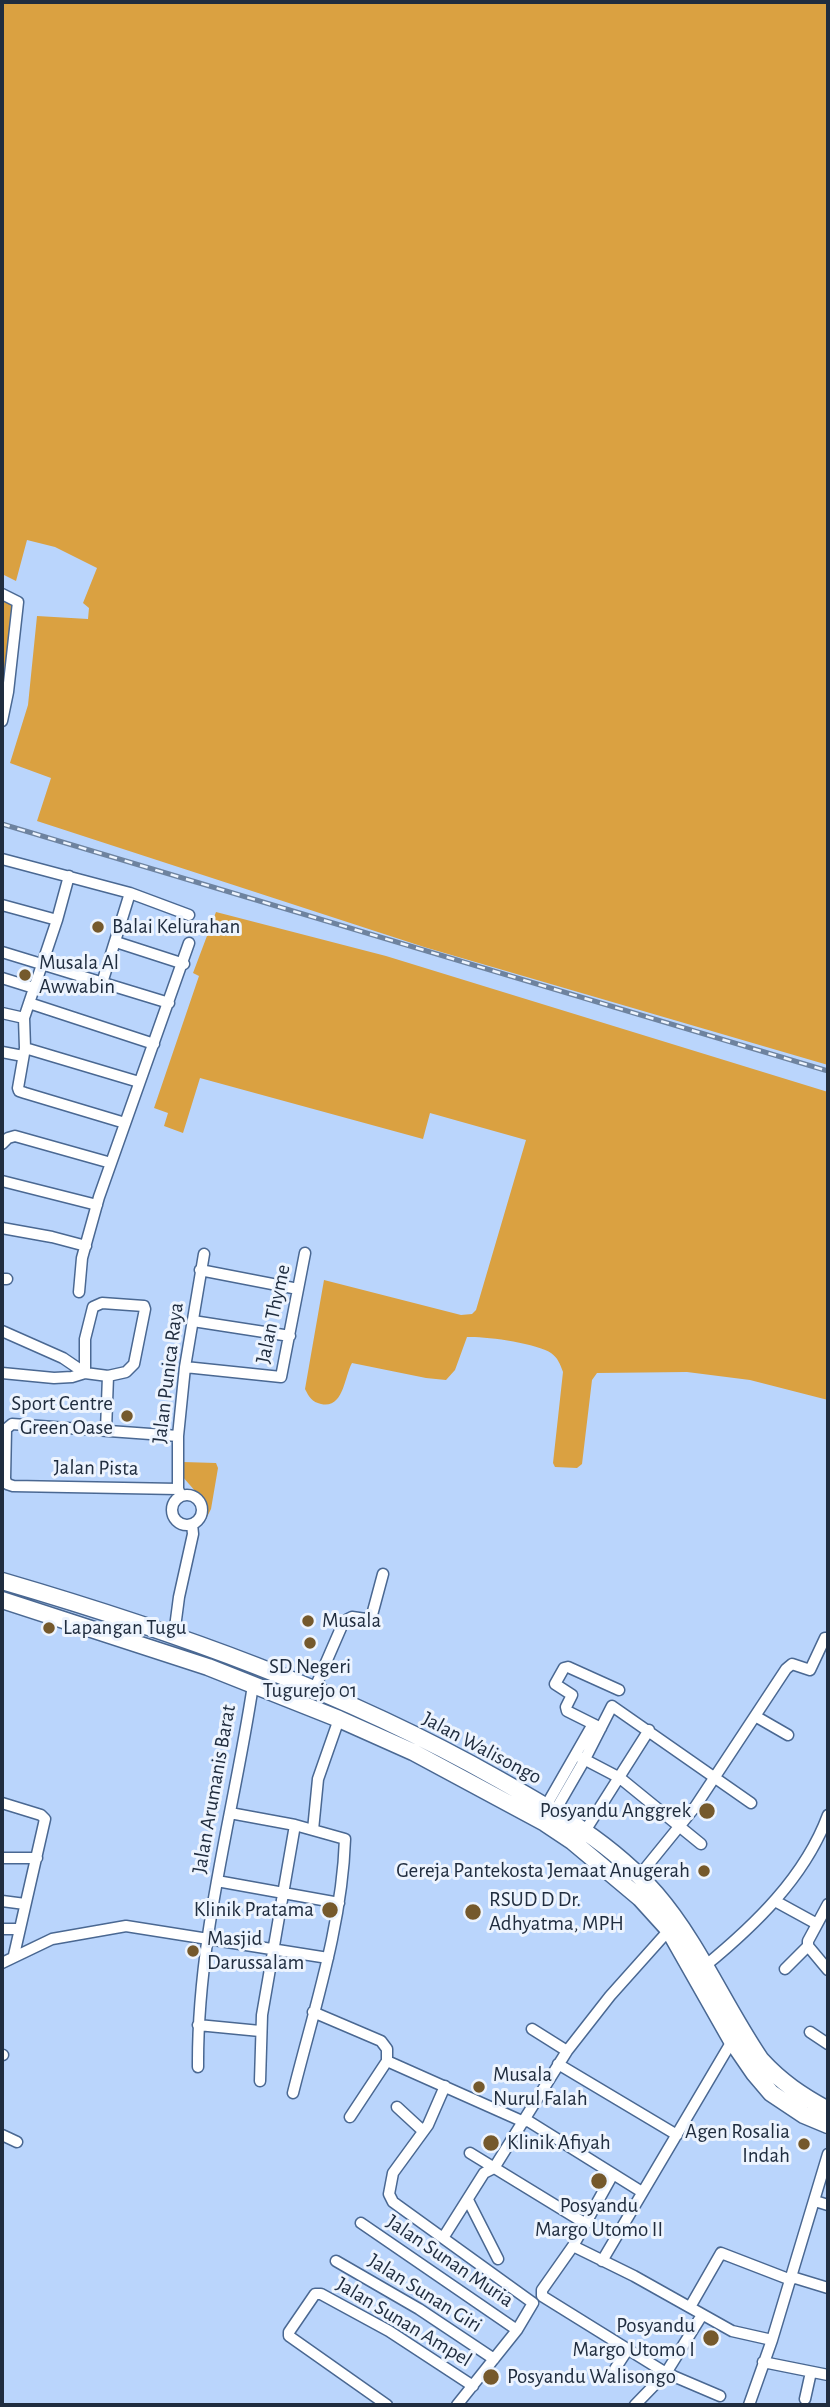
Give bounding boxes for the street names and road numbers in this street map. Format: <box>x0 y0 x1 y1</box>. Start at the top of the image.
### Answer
street label: Jalan Thyme <box>250 1262 296 1366</box>
street label: Jalan Punica Raya <box>147 1301 189 1445</box>
street label: Jalan Pista <box>53 1455 139 1481</box>
street label: Jalan Arumanis Barat <box>187 1703 241 1875</box>
street label: Jalan Walisongo <box>418 1706 546 1790</box>
street label: Jalan Sunan Muria <box>382 2209 518 2313</box>
street label: Jalan Sunan Giri <box>363 2248 487 2338</box>
street label: Jalan Sunan Ampel <box>331 2272 477 2372</box>

